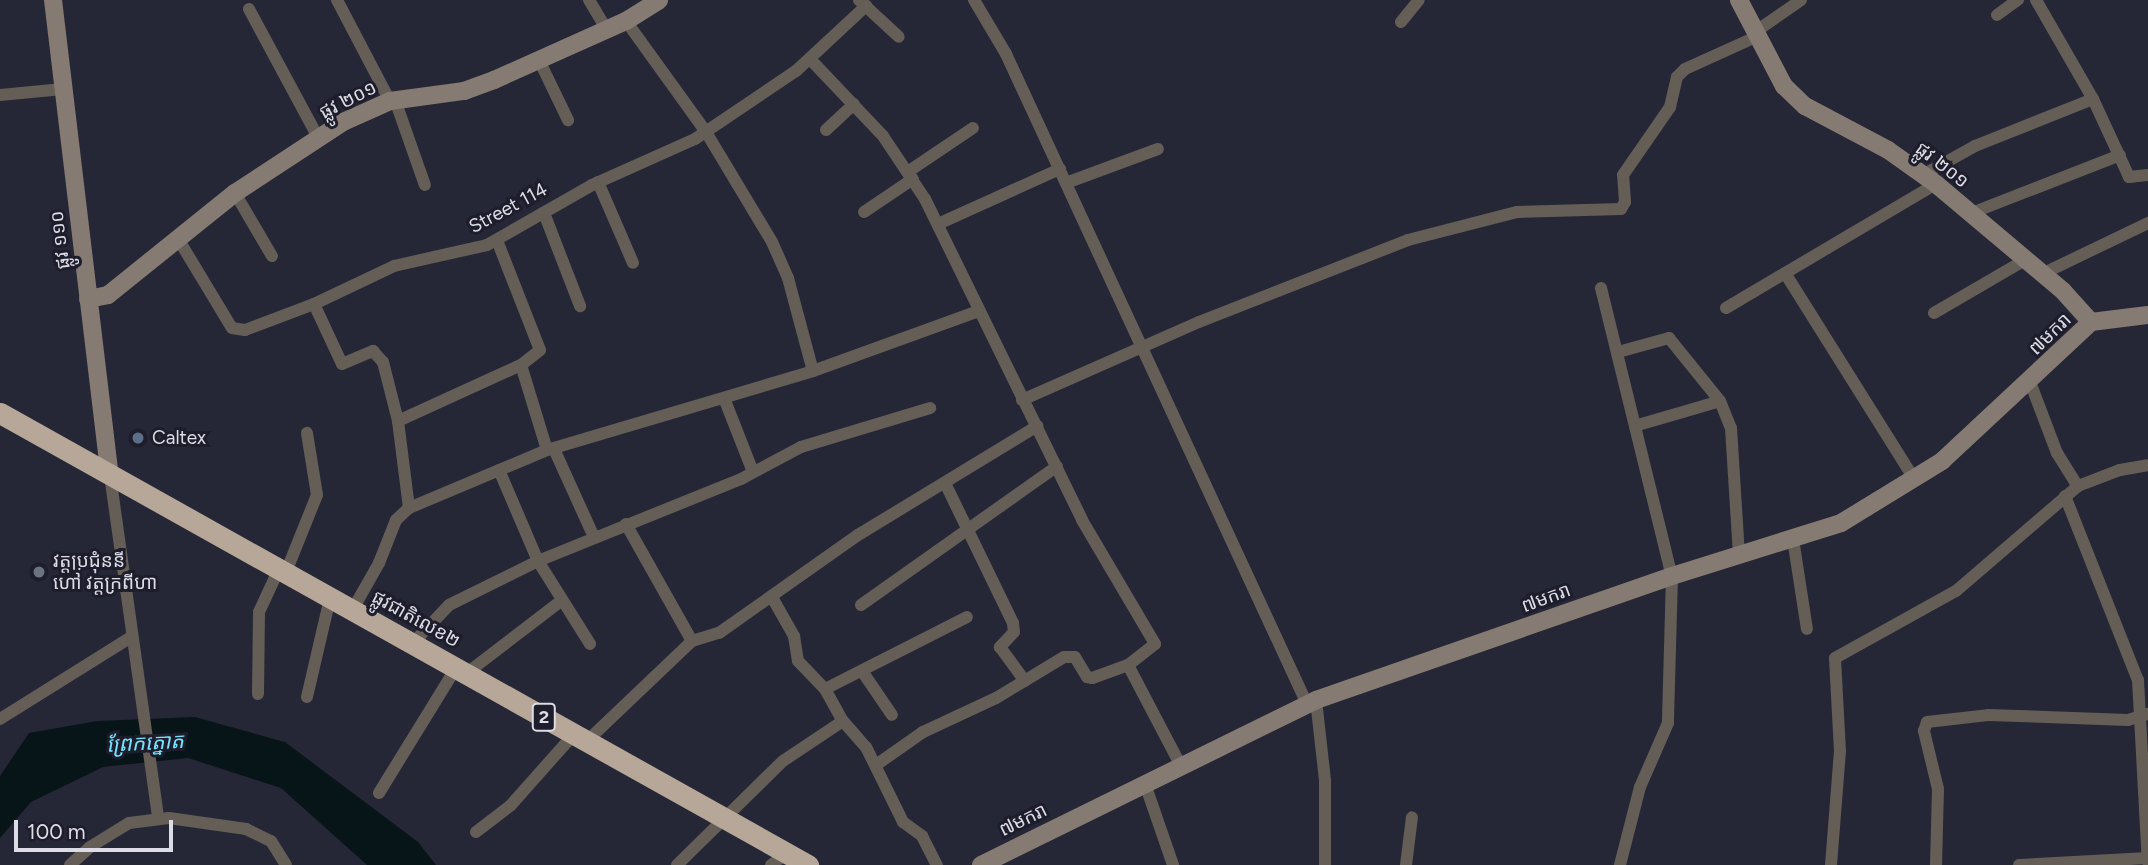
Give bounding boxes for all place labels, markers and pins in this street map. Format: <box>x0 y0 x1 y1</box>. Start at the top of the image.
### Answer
place label: Caltex <box>152 427 206 449</box>
marker: Caltex <box>130 430 146 446</box>
place label: វត្តប្រជុំននី ហៅ វត្តក្រពីហា <box>53 550 157 594</box>
marker: វត្តប្រជុំននី ហៅ វត្តក្រពីហា <box>31 564 47 580</box>

